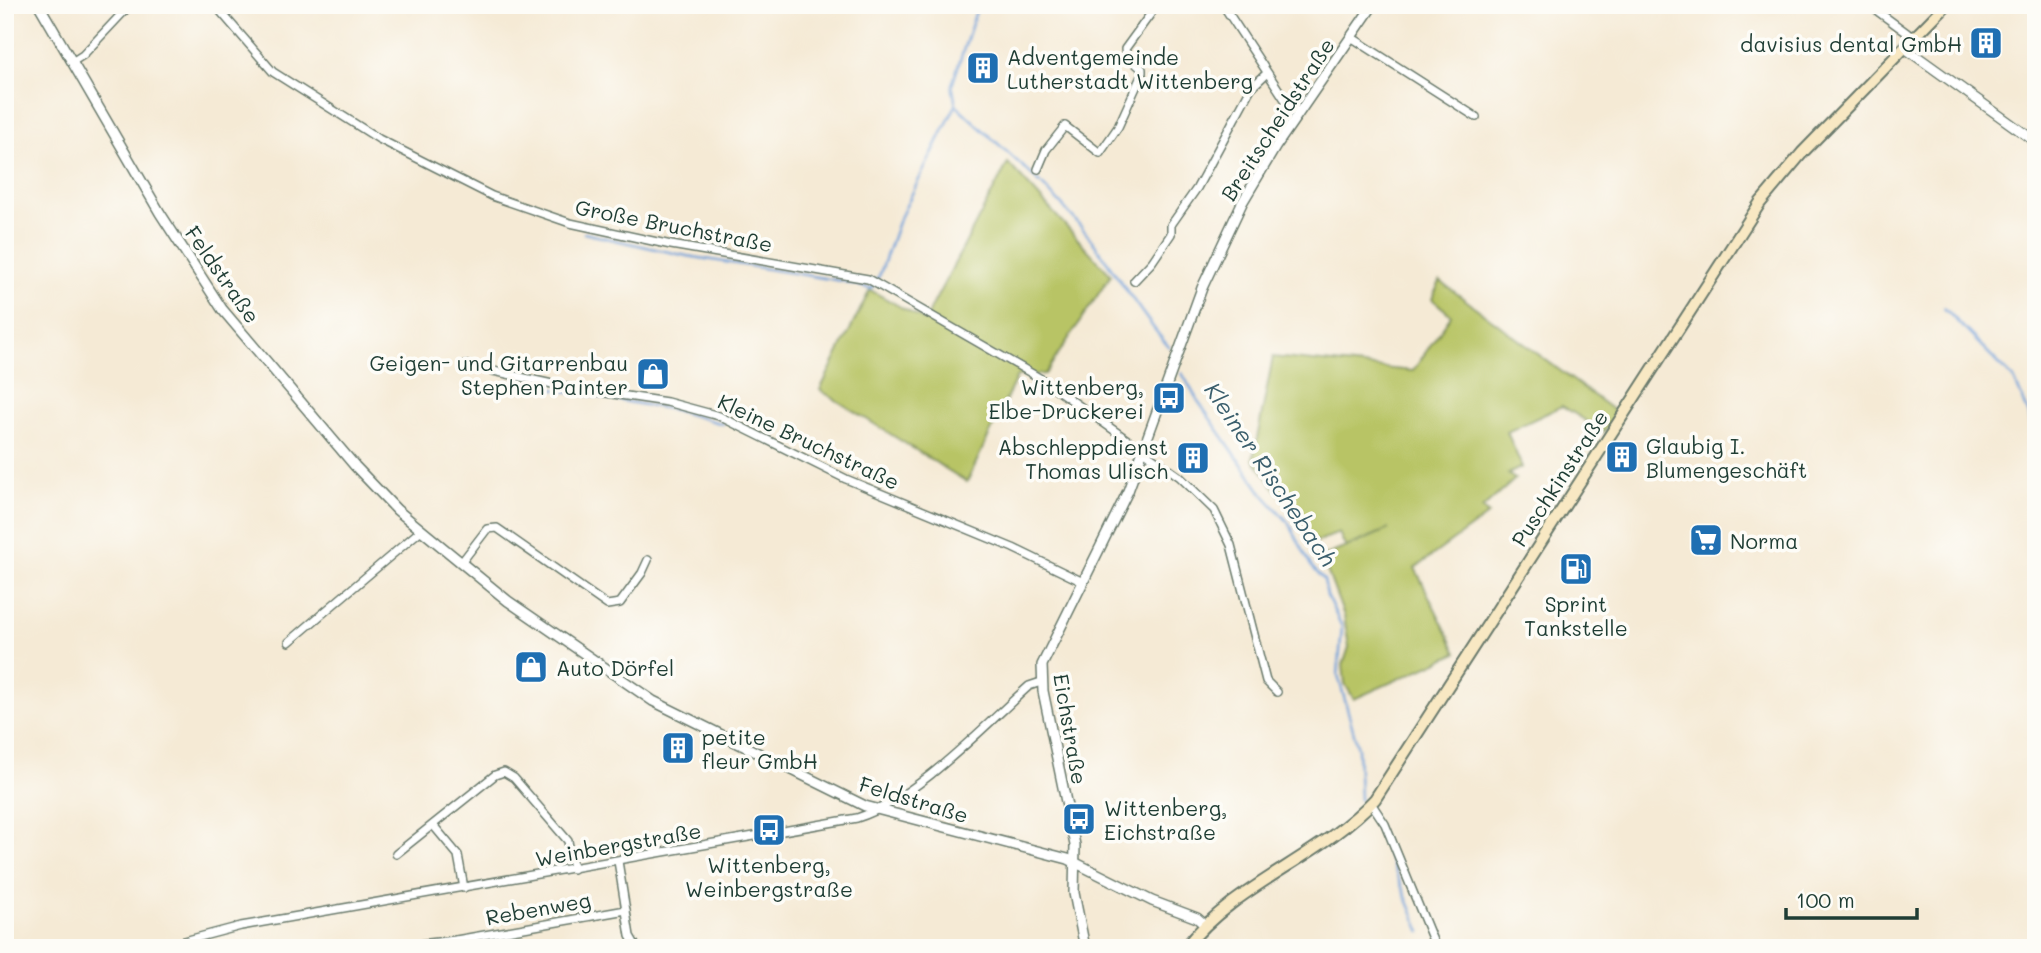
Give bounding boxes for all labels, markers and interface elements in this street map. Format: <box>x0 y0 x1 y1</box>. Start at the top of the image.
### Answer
building icon: davisius dental GmbH <box>1967 24 2005 62</box>
place label: davisius dental GmbH <box>1740 30 1962 57</box>
street label: Breitscheidstraße <box>1214 32 1340 206</box>
place label: Adventgemeinde Lutherstadt Wittenberg <box>1007 43 1253 94</box>
building icon: Adventgemeinde Lutherstadt Wittenberg <box>964 49 1002 87</box>
street label: Große Bruchstraße <box>573 193 775 257</box>
street label: Feldstraße <box>180 220 266 328</box>
place label: Geigen- und Gitarrenbau Stephen Painter <box>369 349 628 400</box>
shop icon: Geigen- und Gitarrenbau Stephen Painter <box>634 355 672 393</box>
place label: Wittenberg, Elbe-Druckerei <box>989 373 1144 424</box>
water label: Kleiner Rischebach <box>1198 376 1344 572</box>
bus stop icon: Wittenberg, Elbe-Druckerei <box>1150 379 1188 417</box>
street label: Kleine Bruchstraße <box>714 387 904 495</box>
street label: Puschkinstraße <box>1505 405 1613 551</box>
place label: Glaubig I. Blumengeschäft <box>1646 432 1807 483</box>
place label: Abschleppdienst Thomas Ulisch <box>998 433 1168 484</box>
building icon: Glaubig I. Blumengeschäft <box>1603 438 1641 476</box>
building icon: Abschleppdienst Thomas Ulisch <box>1174 439 1212 477</box>
supermarket icon: Norma <box>1687 521 1725 559</box>
place label: Norma <box>1730 527 1798 554</box>
fuel station icon: Sprint Tankstelle <box>1557 550 1595 588</box>
place label: Sprint Tankstelle <box>1524 590 1628 641</box>
shop icon: Auto Dörfel <box>512 648 550 686</box>
place label: Auto Dörfel <box>556 654 674 681</box>
street label: Eichstraße <box>1048 671 1094 787</box>
place label: petite fleur GmbH <box>702 723 818 774</box>
building icon: petite fleur GmbH <box>659 729 697 767</box>
street label: Feldstraße <box>856 770 972 828</box>
place label: Wittenberg, Eichstraße <box>1104 794 1227 845</box>
bus stop icon: Wittenberg, Eichstraße <box>1060 800 1098 838</box>
bus stop icon: Wittenberg, Weinbergstraße <box>750 811 788 849</box>
street label: Weinbergstraße <box>533 816 703 872</box>
place label: Wittenberg, Weinbergstraße <box>685 851 853 902</box>
scale bar <box>1786 876 1917 920</box>
street label: Rebenweg <box>483 886 593 930</box>
text: 100 m <box>1796 886 1855 913</box>

